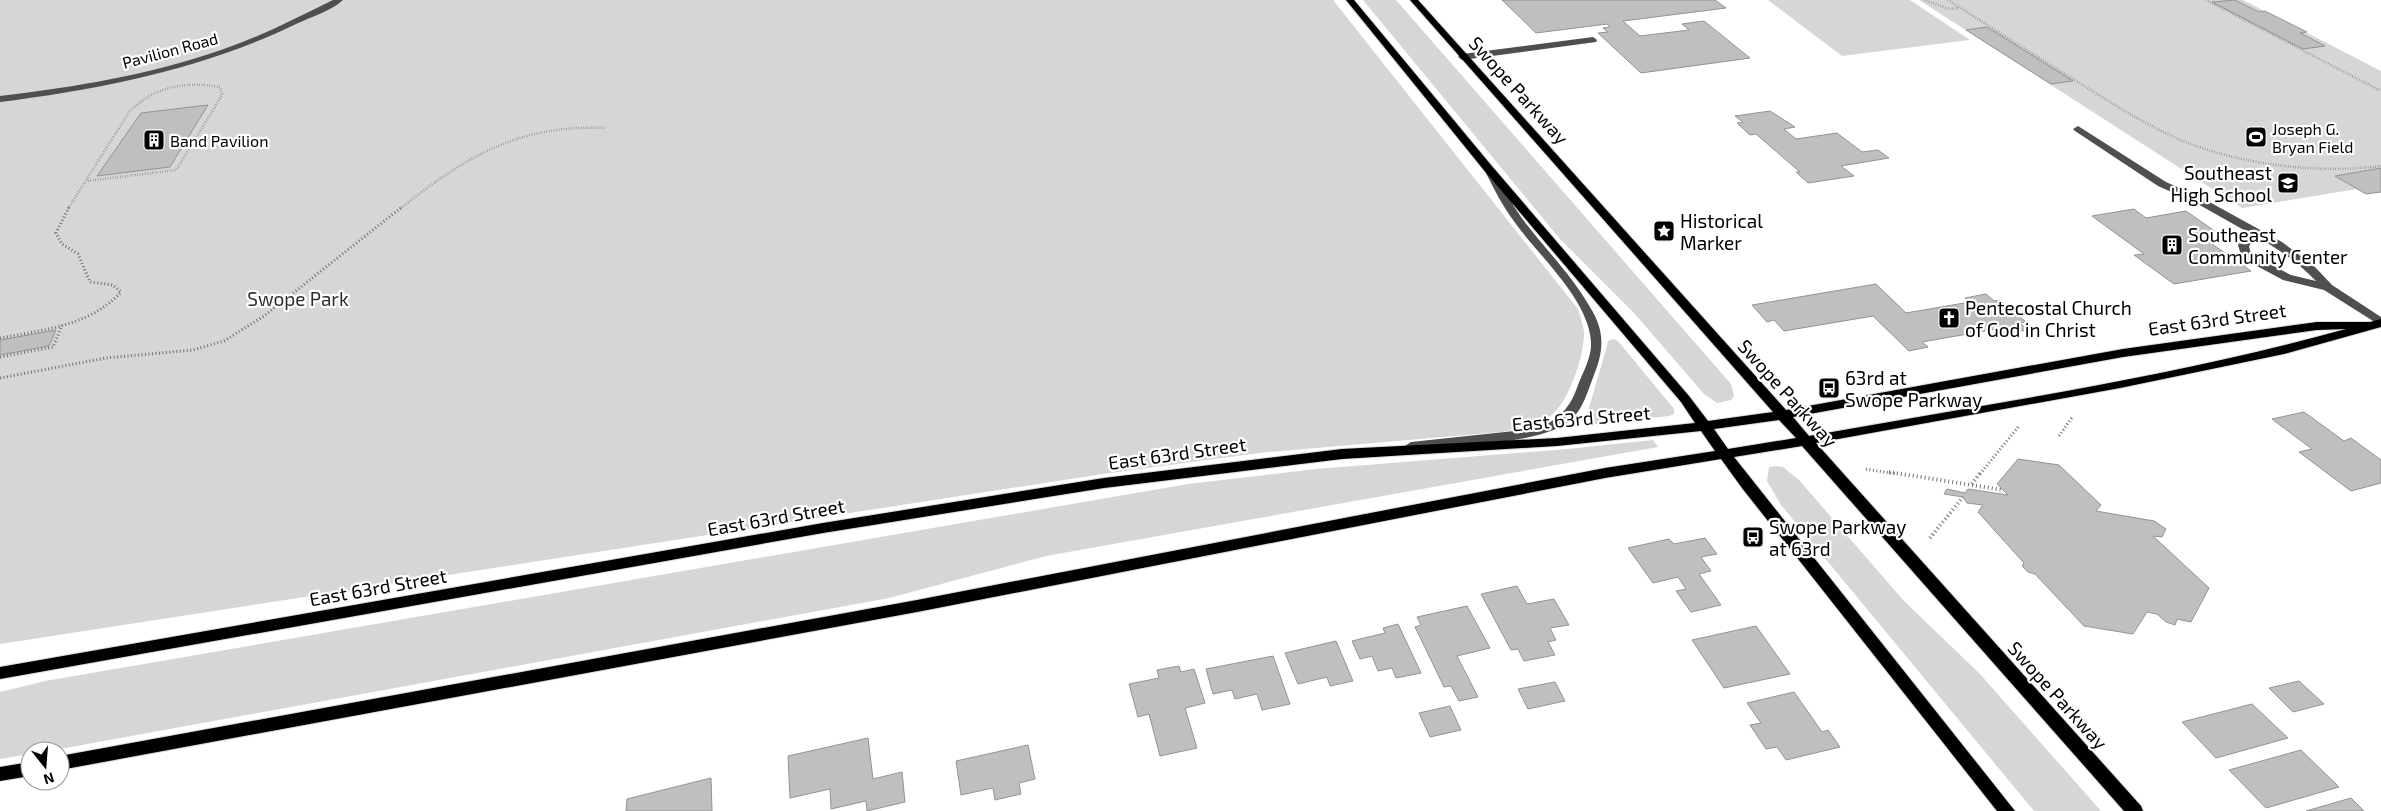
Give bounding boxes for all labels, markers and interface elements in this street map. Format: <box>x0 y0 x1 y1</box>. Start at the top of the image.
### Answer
street label: Pavilion Road <box>120 28 220 72</box>
street label: Swope Parkway <box>1464 31 1574 149</box>
place label: Joseph G. Bryan Field <box>2272 119 2353 156</box>
sports icon: Joseph G. Bryan Field <box>2244 125 2268 149</box>
building icon: Band Pavilion <box>142 128 166 152</box>
place label: Band Pavilion <box>170 131 268 150</box>
place label: Southeast High School <box>2171 161 2272 206</box>
school or university icon: Southeast High School <box>2276 171 2300 195</box>
place label: Historical Marker <box>1680 209 1763 254</box>
place icon: Historical Marker <box>1652 219 1676 243</box>
place label: Southeast Community Center <box>2188 223 2348 268</box>
building icon: Southeast Community Center <box>2160 233 2184 257</box>
park label: Swope Park <box>247 287 349 310</box>
place label: Pentecostal Church of God in Christ <box>1965 296 2132 341</box>
street label: East 63rd Street <box>2147 298 2287 340</box>
church icon: Pentecostal Church of God in Christ <box>1937 306 1961 330</box>
street label: Swope Parkway <box>1733 334 1843 452</box>
place label: 63rd at Swope Parkway <box>1845 366 1982 411</box>
bus stop icon: 63rd at Swope Parkway <box>1817 376 1841 400</box>
street label: East 63rd Street <box>1511 400 1651 436</box>
street label: East 63rd Street <box>1107 432 1247 474</box>
street label: East 63rd Street <box>706 494 846 540</box>
place label: Swope Parkway at 63rd <box>1769 515 1906 560</box>
bus stop icon: Swope Parkway at 63rd <box>1741 525 1765 549</box>
street label: East 63rd Street <box>308 564 448 610</box>
street label: Swope Parkway <box>2003 636 2113 754</box>
north arrow <box>20 741 70 791</box>
text: N <box>42 769 56 789</box>

